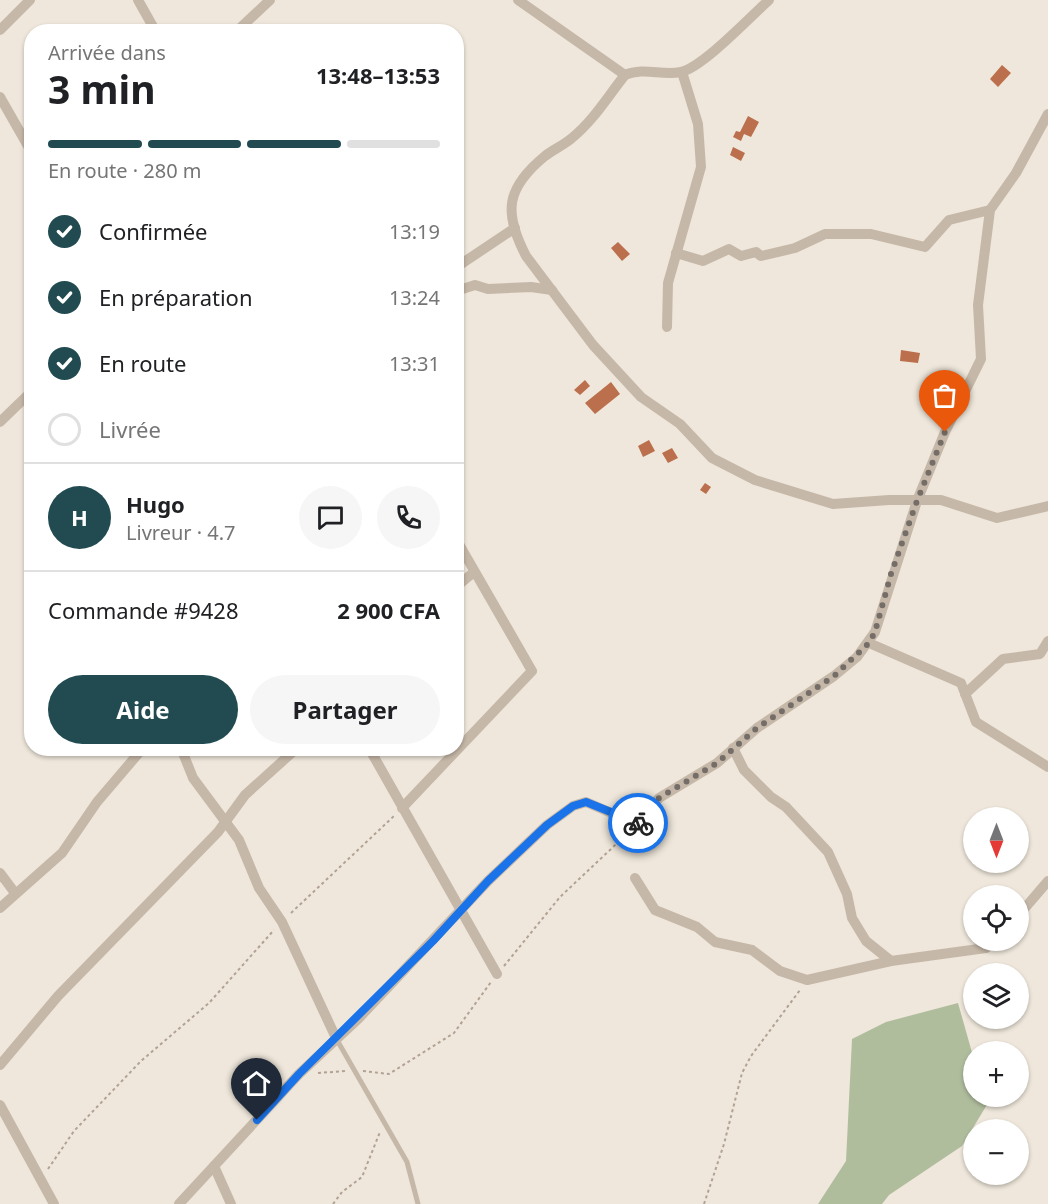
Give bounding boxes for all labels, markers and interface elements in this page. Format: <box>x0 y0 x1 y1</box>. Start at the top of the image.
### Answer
text: Arrivée dans <box>48 39 166 66</box>
text: 13:48–13:53 <box>316 60 440 90</box>
text: 3 min <box>48 62 155 115</box>
text: En route · 280 m <box>48 157 201 184</box>
icon: check <box>48 215 81 248</box>
text: Confirmée <box>99 216 208 246</box>
text: 13:19 <box>389 218 440 245</box>
icon: check <box>48 281 81 314</box>
text: En préparation <box>99 282 253 312</box>
text: 13:24 <box>389 284 440 311</box>
icon: check <box>48 347 81 380</box>
text: En route <box>99 348 186 378</box>
text: 13:31 <box>389 350 440 377</box>
pin <box>919 370 970 432</box>
icon: bag <box>928 379 961 412</box>
text: Livrée <box>99 414 161 444</box>
button: chat <box>299 486 362 549</box>
button: phone <box>377 486 440 549</box>
text: Hugo <box>126 489 185 519</box>
text: H <box>71 502 88 532</box>
text: Livreur · 4.7 <box>126 519 236 546</box>
text: Commande #9428 <box>48 595 239 625</box>
text: 2 900 CFA <box>337 595 440 625</box>
button: Aide <box>48 675 238 744</box>
button: Partager <box>250 675 440 744</box>
courier <box>608 793 668 853</box>
icon: bike <box>622 807 655 840</box>
north arrow <box>963 807 1029 873</box>
map controls <box>963 807 1029 1185</box>
button: locate <box>963 885 1029 951</box>
button: layers <box>963 963 1029 1029</box>
button: + <box>963 1041 1029 1107</box>
pin <box>231 1058 282 1120</box>
icon: home <box>240 1067 273 1100</box>
button: − <box>963 1119 1029 1185</box>

